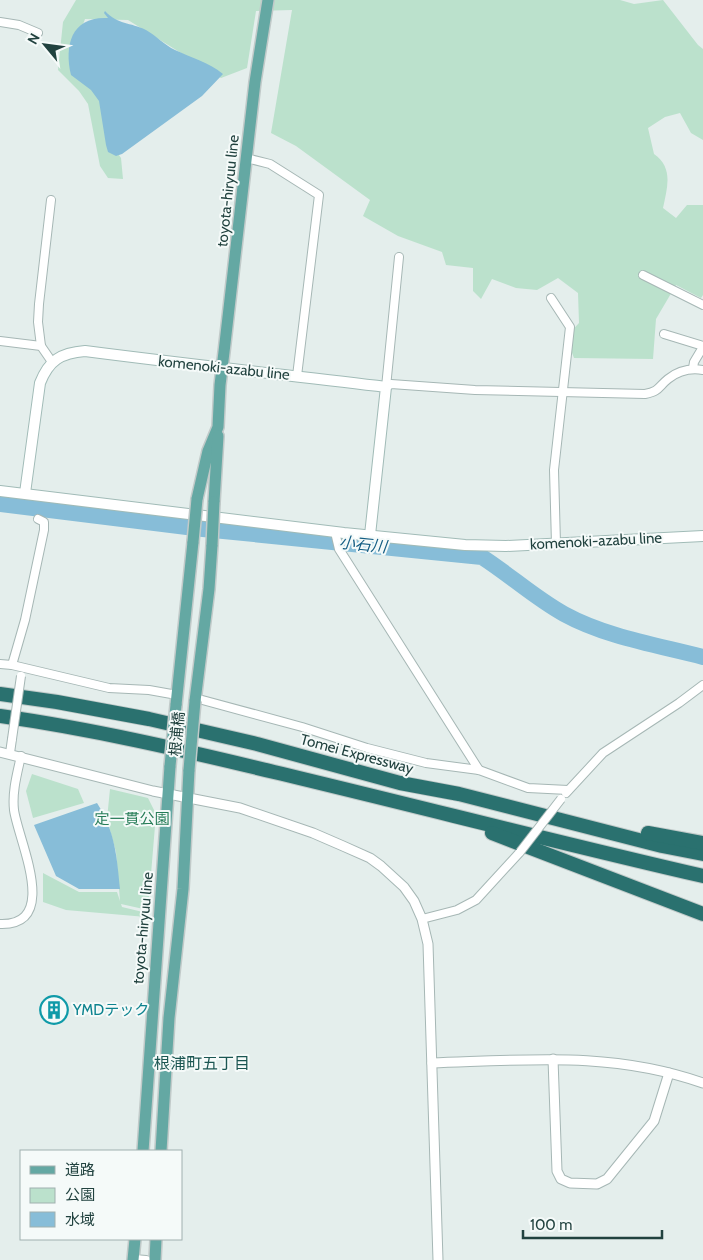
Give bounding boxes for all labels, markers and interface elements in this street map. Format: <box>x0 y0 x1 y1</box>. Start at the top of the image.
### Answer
north arrow <box>20 20 70 70</box>
text: N <box>23 30 44 47</box>
street label: toyota-hiryuu line <box>213 134 243 248</box>
street label: komenoki-azabu line <box>157 352 291 384</box>
street label: komenoki-azabu line <box>530 529 663 553</box>
water label: 小石川 <box>338 533 390 557</box>
street label: 根浦橋 <box>166 711 188 757</box>
street label: Tomei Expressway <box>299 730 416 778</box>
park label: 定一貫公園 <box>94 810 170 828</box>
street label: toyota-hiryuu line <box>129 871 157 985</box>
building icon: YMDテック <box>39 995 69 1025</box>
place label: YMDテック <box>72 1001 149 1019</box>
district label: 根浦町五丁目 <box>154 1054 250 1073</box>
legend <box>20 1150 182 1240</box>
text: 道路 <box>65 1161 95 1179</box>
text: 公園 <box>65 1186 95 1204</box>
scale bar <box>523 1208 662 1240</box>
text: 水域 <box>65 1211 95 1229</box>
text: 100 m <box>530 1216 572 1234</box>

